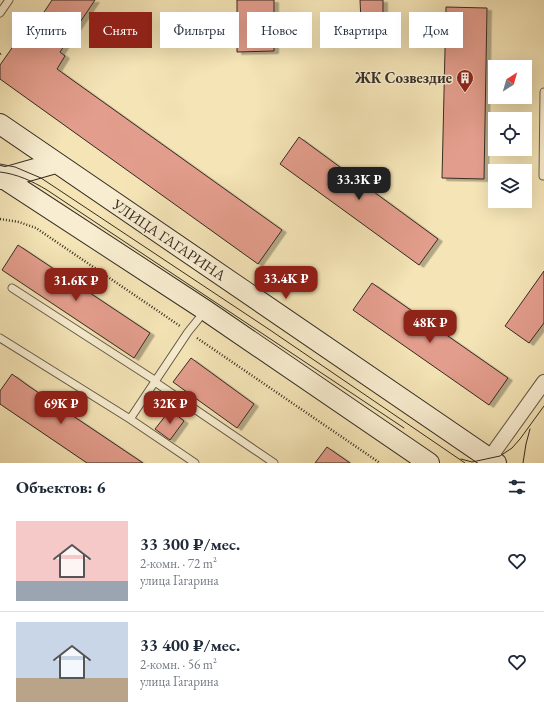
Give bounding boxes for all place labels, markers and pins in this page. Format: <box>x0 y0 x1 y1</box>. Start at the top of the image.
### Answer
place label: ЖК Созвездие <box>354 68 452 87</box>
building icon: ЖК Созвездие <box>455 68 475 93</box>
pin: 33.3K ₽ <box>322 167 396 201</box>
pin: 33.4K ₽ <box>249 266 323 300</box>
pin: 31.6K ₽ <box>39 268 113 302</box>
pin: 48K ₽ <box>402 310 458 344</box>
pin: 69K ₽ <box>33 391 89 425</box>
pin: 32K ₽ <box>142 391 198 425</box>

